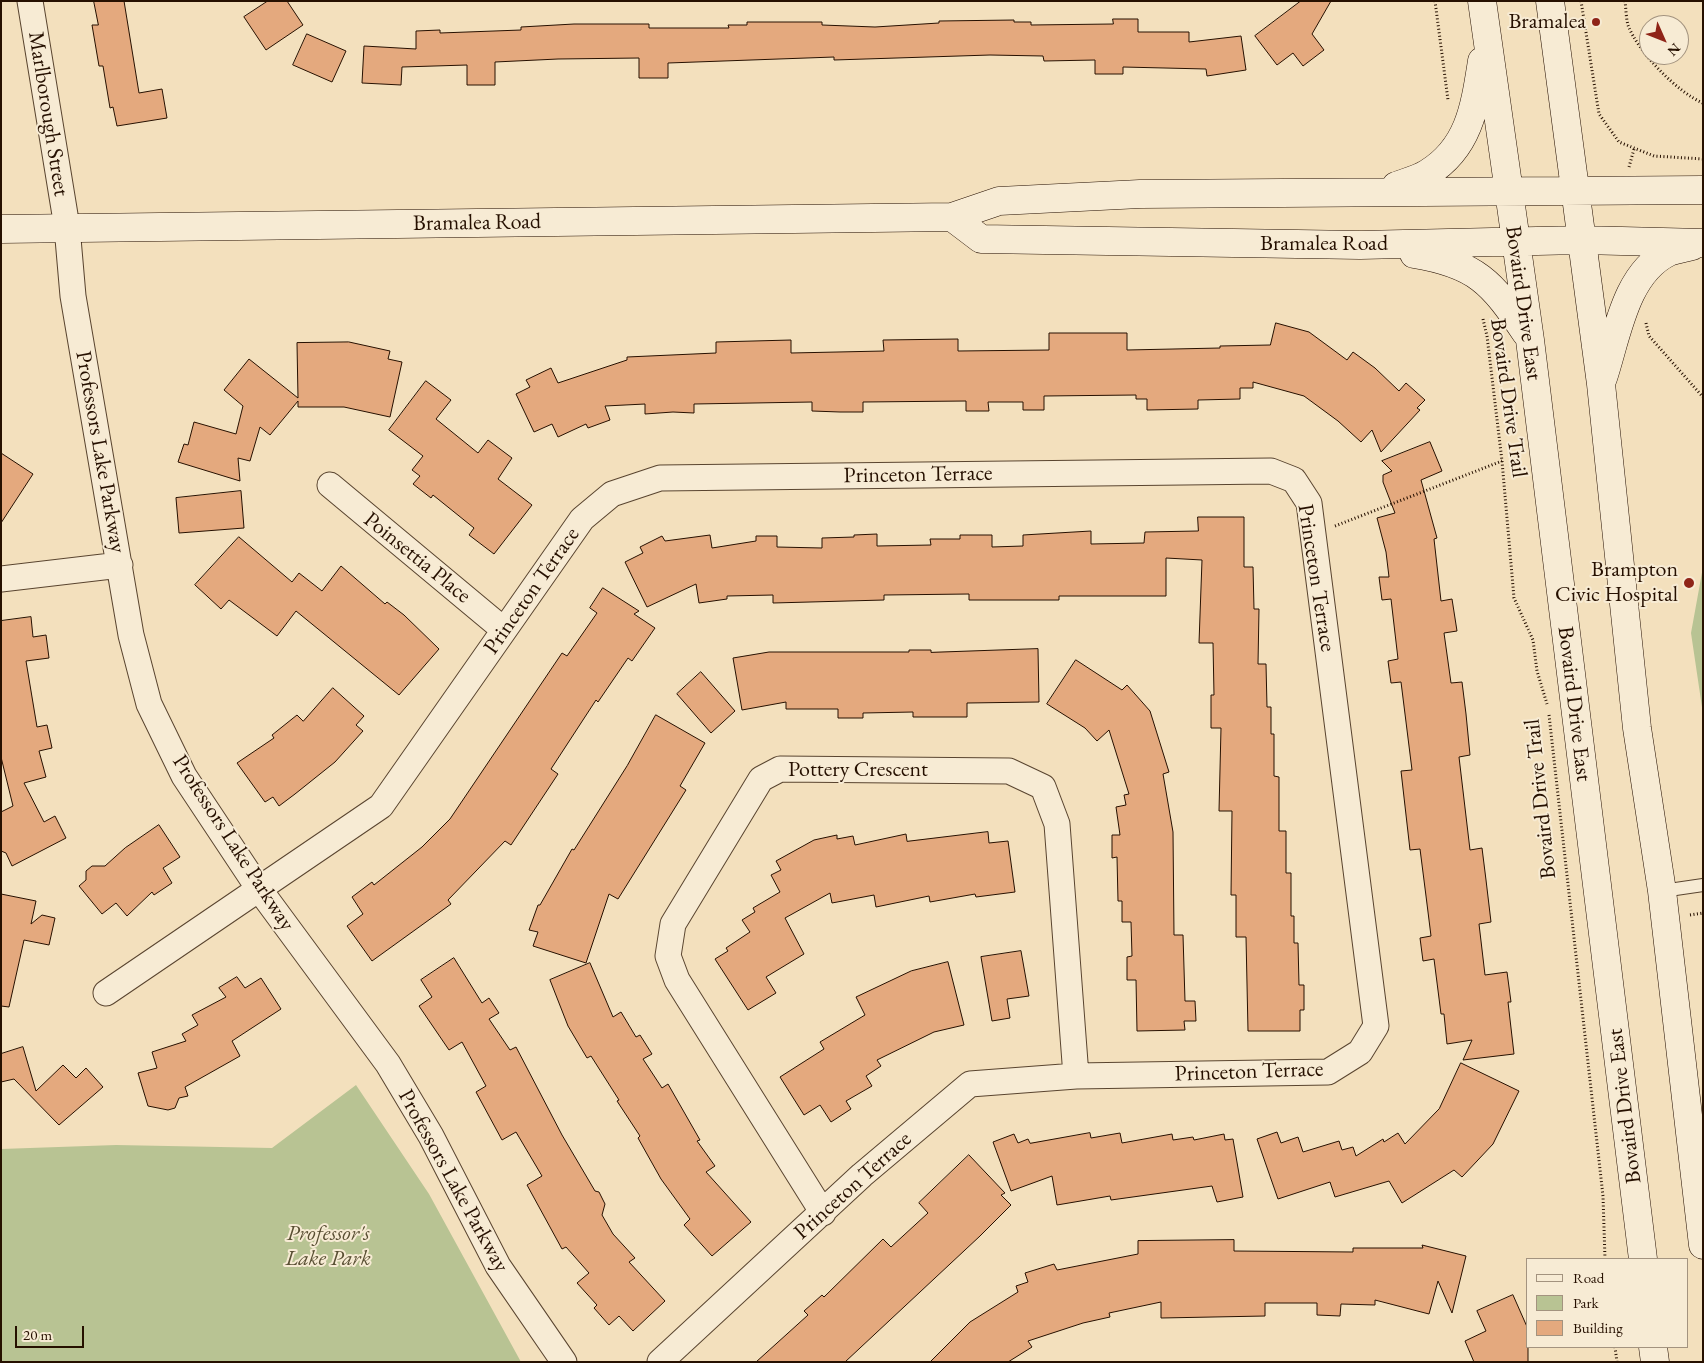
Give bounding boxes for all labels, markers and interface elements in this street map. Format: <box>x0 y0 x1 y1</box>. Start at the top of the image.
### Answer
place label: Bramalea <box>1508 9 1586 35</box>
north arrow <box>1639 15 1689 65</box>
marker: Bramalea <box>1590 16 1602 28</box>
street label: Marlborough Street <box>22 30 74 198</box>
text: N <box>1664 39 1684 60</box>
street label: Bramalea Road <box>413 209 541 237</box>
street label: Bovaird Drive East <box>1499 224 1547 382</box>
street label: Bramalea Road <box>1260 231 1388 257</box>
street label: Bovaird Drive Trail <box>1484 317 1532 479</box>
street label: Professors Lake Parkway <box>69 349 131 555</box>
street label: Princeton Terrace <box>843 461 993 489</box>
street label: Princeton Terrace <box>1291 502 1341 654</box>
street label: Poinsettia Place <box>358 507 476 609</box>
street label: Princeton Terrace <box>478 522 586 660</box>
place label: Brampton Civic Hospital <box>1555 557 1678 608</box>
marker: Brampton Civic Hospital <box>1682 576 1696 590</box>
street label: Bovaird Drive East <box>1551 625 1597 783</box>
street label: Bovaird Drive Trail <box>1519 718 1563 880</box>
street label: Professors Lake Parkway <box>166 750 300 936</box>
street label: Pottery Crescent <box>788 757 928 783</box>
street label: Bovaird Drive East <box>1602 1027 1648 1185</box>
street label: Princeton Terrace <box>1174 1056 1324 1088</box>
street label: Professors Lake Parkway <box>392 1085 514 1277</box>
street label: Princeton Terrace <box>789 1126 917 1246</box>
park label: Professor's Lake Park <box>285 1221 371 1272</box>
legend <box>1526 1258 1689 1348</box>
text: Road <box>1573 1268 1604 1287</box>
text: Park <box>1573 1293 1599 1312</box>
scale bar <box>18 1316 86 1348</box>
text: Building <box>1573 1318 1623 1337</box>
text: 20 m <box>23 1325 52 1344</box>

